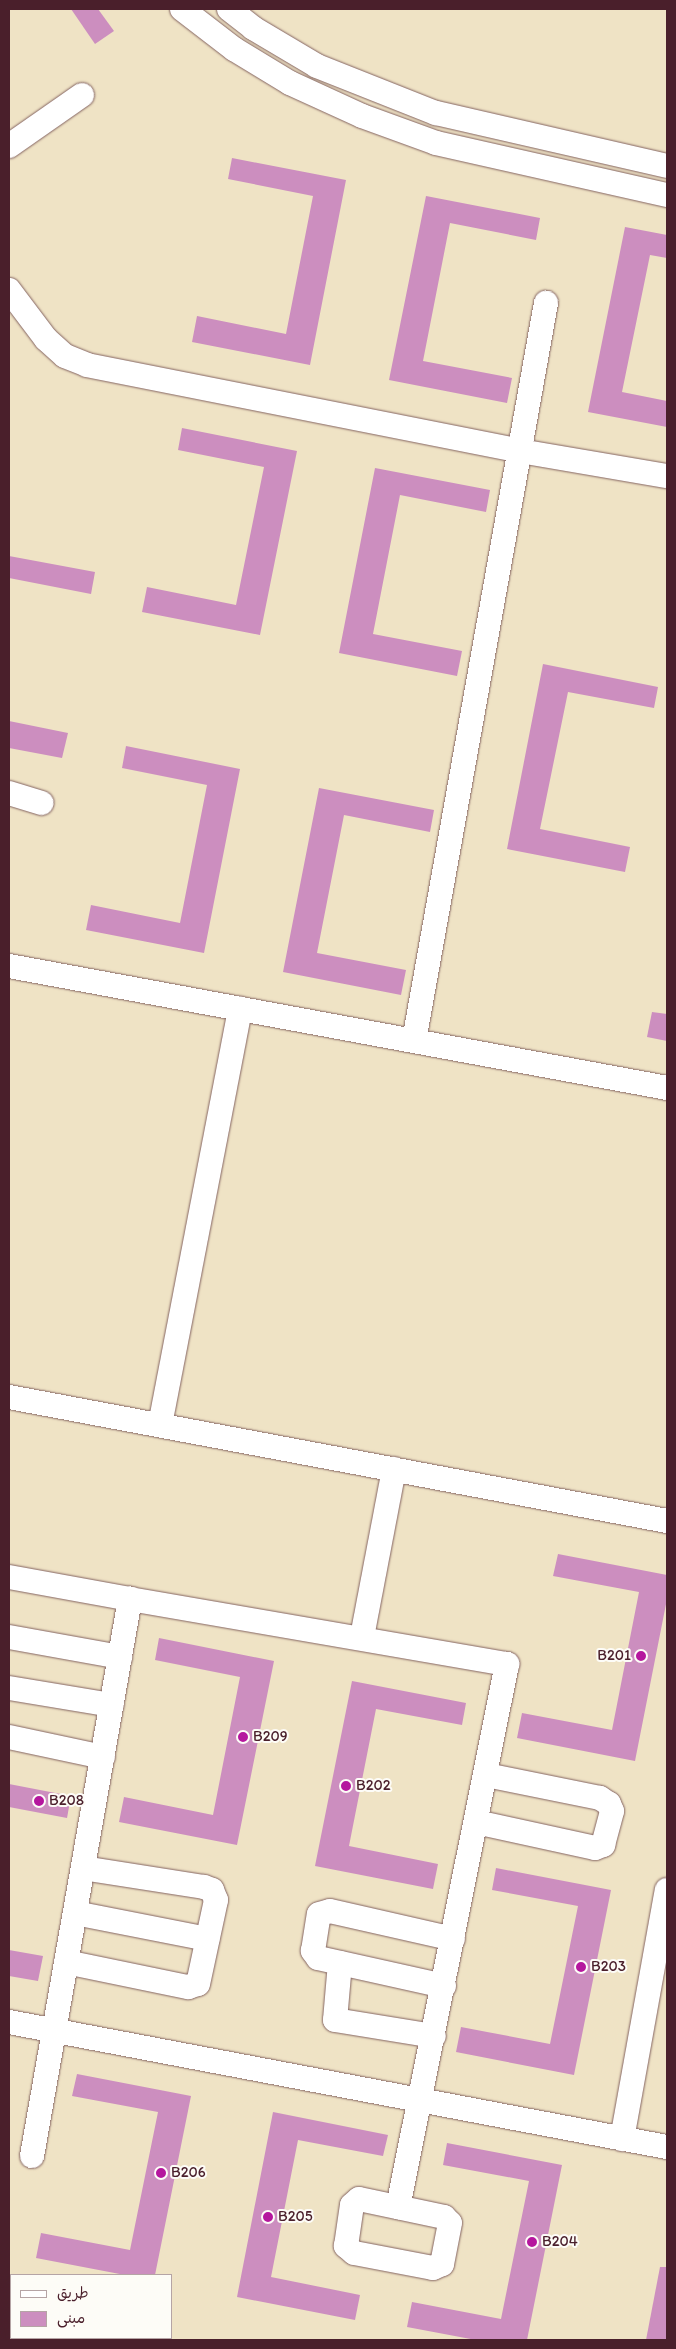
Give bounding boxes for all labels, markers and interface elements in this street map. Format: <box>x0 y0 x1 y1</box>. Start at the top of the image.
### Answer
place label: B201 <box>597 1647 631 1665</box>
marker: B201 <box>635 1650 647 1662</box>
place label: B209 <box>253 1728 288 1746</box>
marker: B209 <box>237 1731 249 1743</box>
place label: B202 <box>356 1777 391 1795</box>
marker: B202 <box>340 1780 352 1792</box>
place label: B208 <box>49 1792 84 1810</box>
marker: B208 <box>33 1795 45 1807</box>
place label: B203 <box>591 1958 626 1976</box>
marker: B203 <box>575 1961 587 1973</box>
place label: B206 <box>171 2164 206 2182</box>
marker: B206 <box>155 2167 167 2179</box>
place label: B205 <box>278 2208 313 2226</box>
marker: B205 <box>262 2211 274 2223</box>
place label: B204 <box>542 2233 578 2251</box>
marker: B204 <box>526 2236 538 2248</box>
legend <box>10 2274 172 2339</box>
text: طريق <box>57 2284 89 2302</box>
text: مبنى <box>57 2309 85 2327</box>

